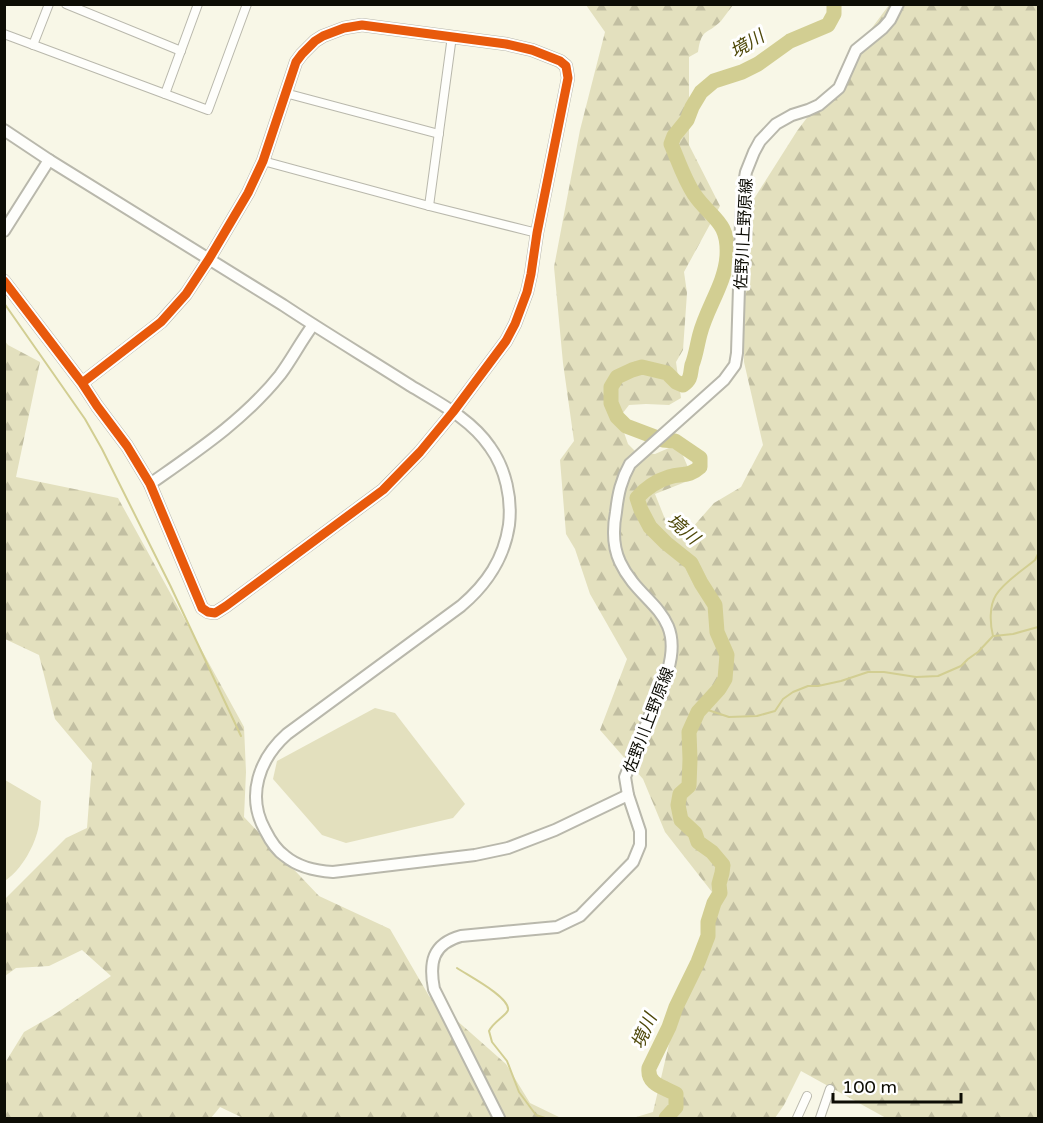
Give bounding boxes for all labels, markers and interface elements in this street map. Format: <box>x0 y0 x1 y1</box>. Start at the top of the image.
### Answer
water label: 境川 <box>726 24 770 63</box>
street label: 佐野川上野原線 <box>731 178 757 291</box>
water label: 境川 <box>662 509 705 550</box>
street label: 佐野川上野原線 <box>620 664 678 776</box>
water label: 境川 <box>627 1008 662 1052</box>
scale bar <box>833 1066 960 1104</box>
text: 100 m <box>842 1076 897 1098</box>

